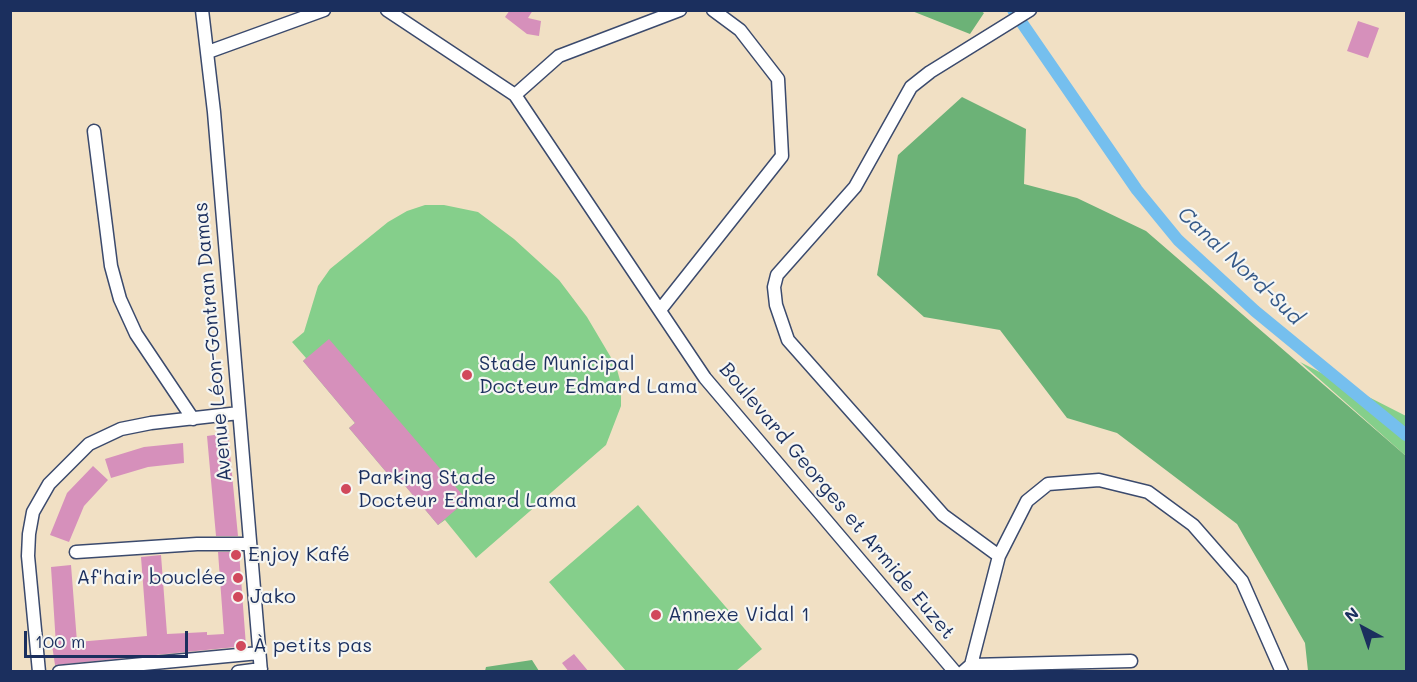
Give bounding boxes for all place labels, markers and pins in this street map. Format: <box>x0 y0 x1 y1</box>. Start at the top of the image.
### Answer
place label: Stade Municipal Docteur Edmard Lama <box>479 352 698 399</box>
marker: Stade Municipal Docteur Edmard Lama <box>460 368 474 382</box>
place label: Parking Stade Docteur Edmard Lama <box>358 466 577 513</box>
marker: Parking Stade Docteur Edmard Lama <box>339 482 353 496</box>
place label: Enjoy Kafé <box>248 543 350 567</box>
marker: Enjoy Kafé <box>229 548 243 562</box>
place label: Af'hair bouclée <box>77 566 226 590</box>
marker: Af'hair bouclée <box>231 571 245 585</box>
place label: Jako <box>250 585 296 609</box>
marker: Jako <box>231 590 245 604</box>
place label: Annexe Vidal 1 <box>668 603 810 627</box>
marker: Annexe Vidal 1 <box>649 608 663 622</box>
place label: À petits pas <box>253 634 372 658</box>
marker: À petits pas <box>234 639 248 653</box>

